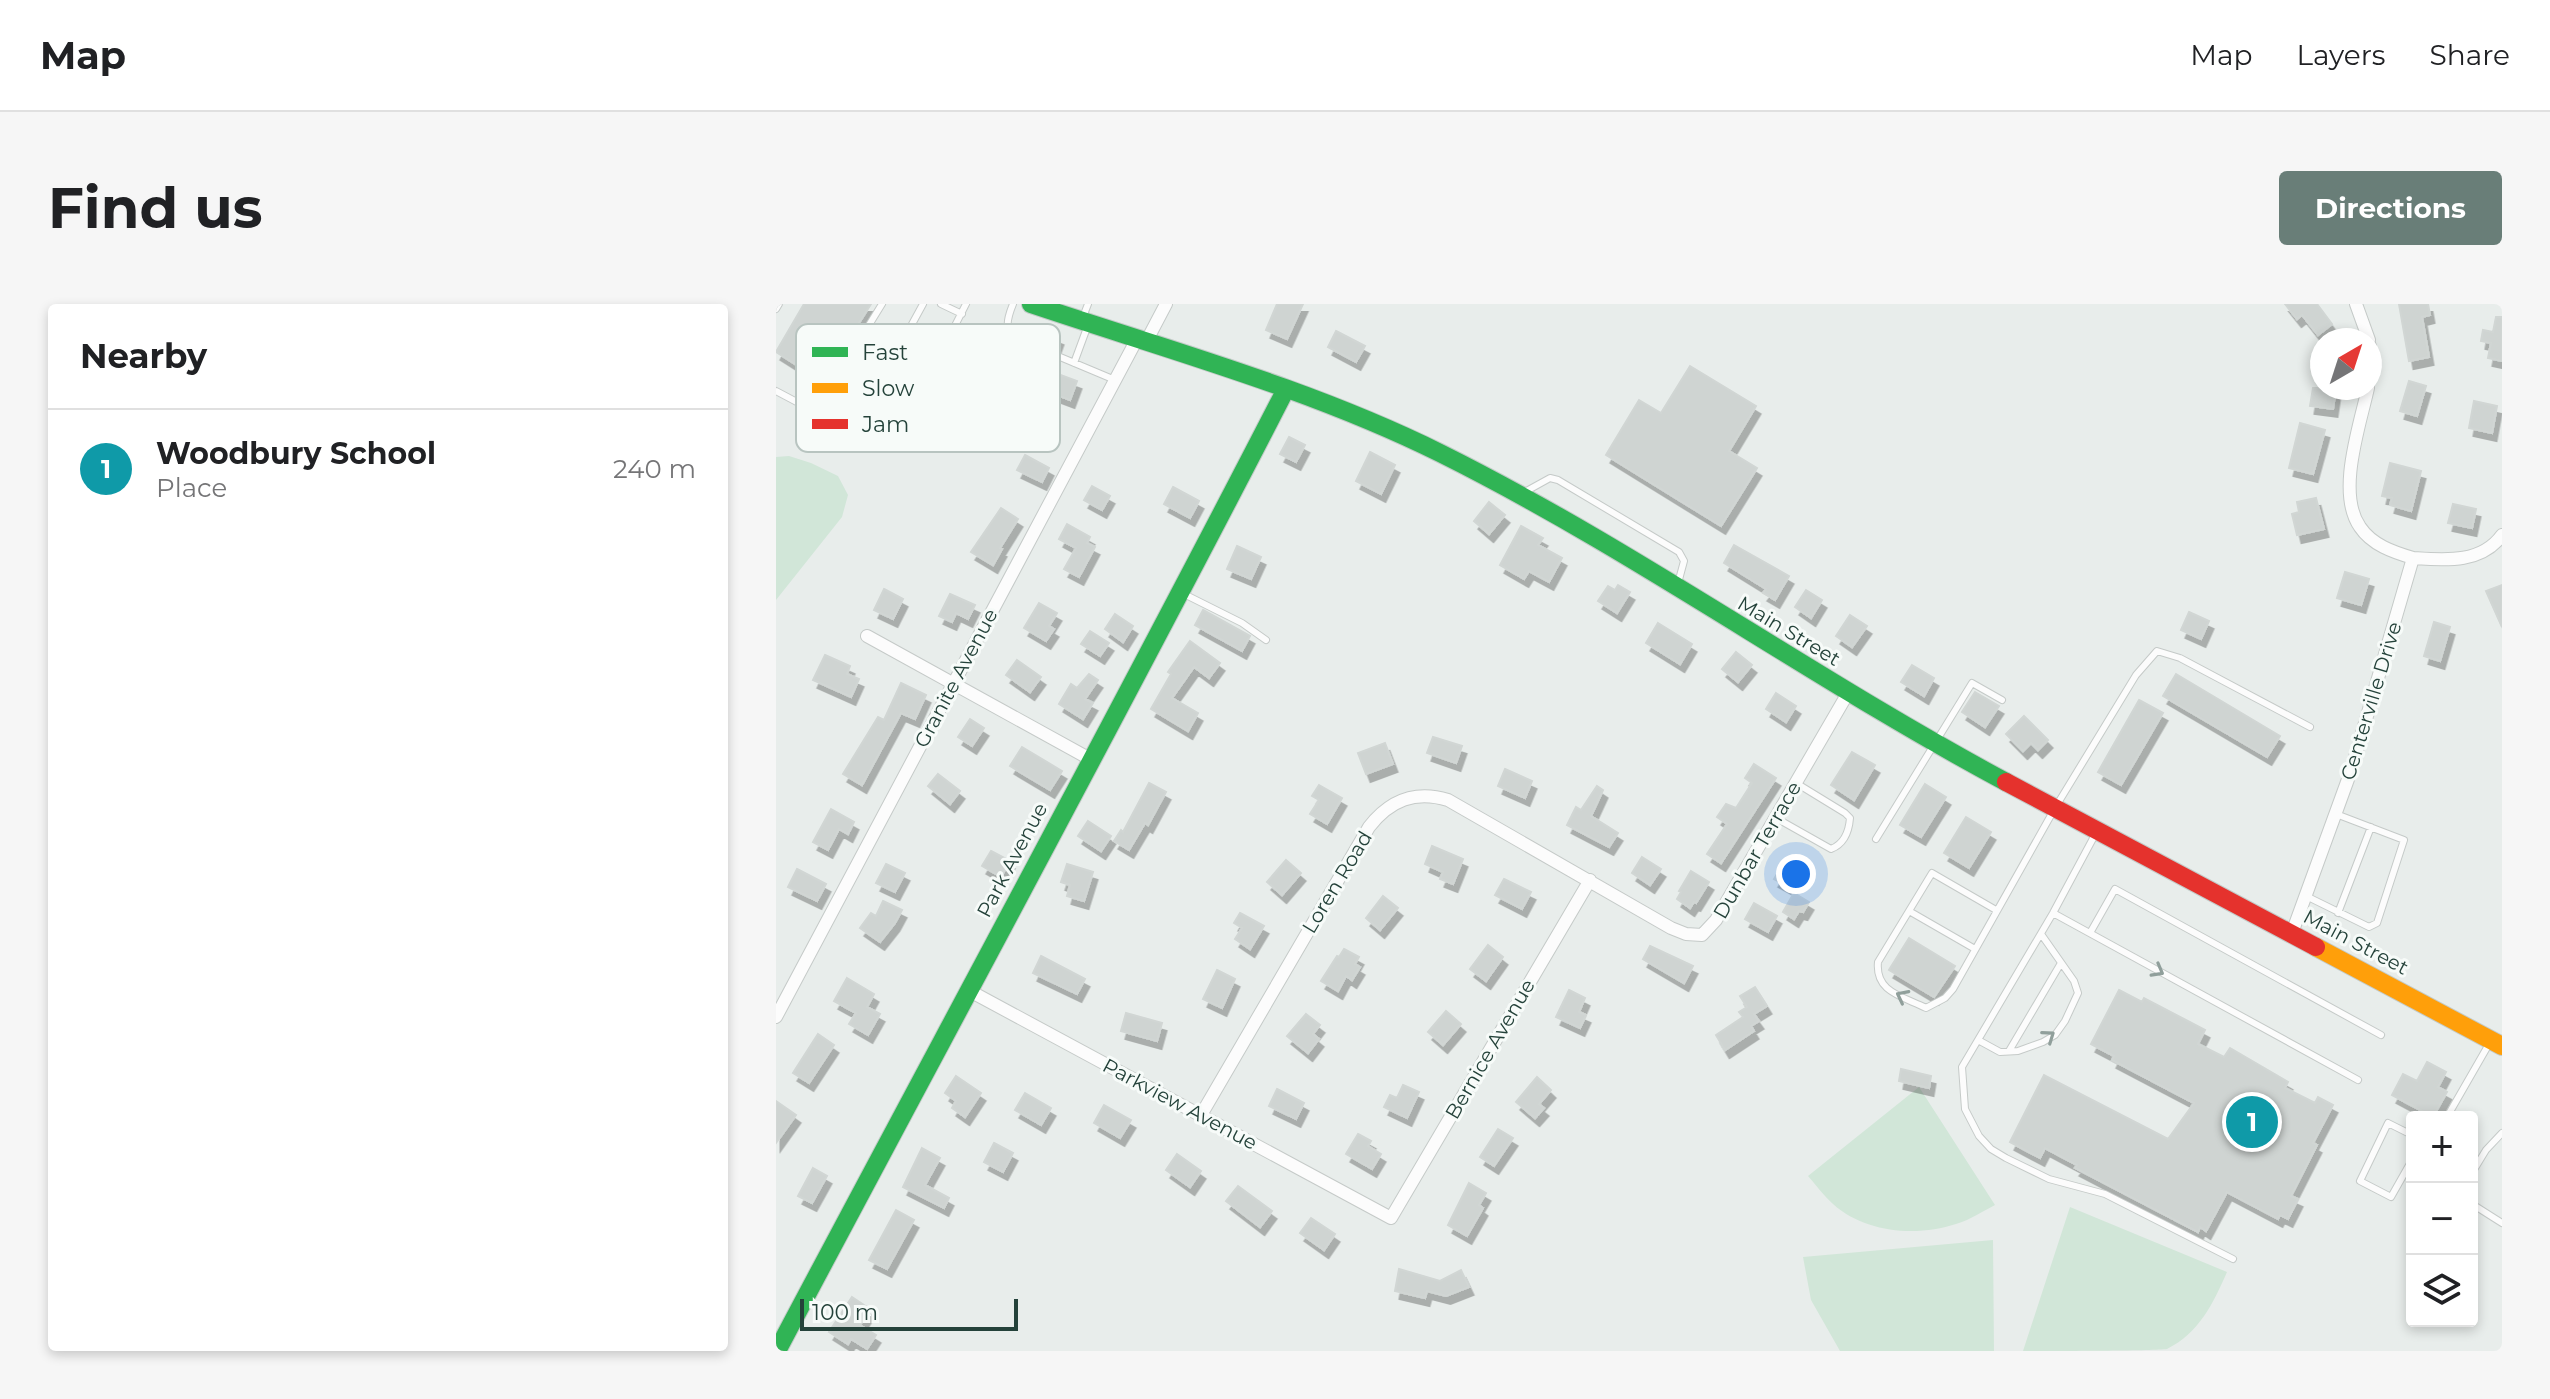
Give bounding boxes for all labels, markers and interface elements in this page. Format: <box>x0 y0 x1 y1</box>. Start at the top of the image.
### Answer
text: Map <box>40 32 126 79</box>
text: Map <box>2190 38 2253 72</box>
text: Layers <box>2297 38 2386 72</box>
text: Share <box>2430 38 2510 72</box>
button: Directions <box>2279 171 2502 245</box>
text: Find us <box>48 174 262 242</box>
legend <box>796 324 1060 452</box>
north arrow <box>2310 328 2382 400</box>
text: Nearby <box>80 335 207 377</box>
text: Fast <box>862 339 908 366</box>
text: Slow <box>862 375 915 402</box>
text: Jam <box>861 411 909 438</box>
text: Woodbury School <box>156 435 436 472</box>
text: 1 <box>101 453 111 485</box>
text: 240 m <box>613 453 696 485</box>
text: Place <box>156 472 227 504</box>
street label: Main Street <box>1733 591 1845 671</box>
street label: Granite Avenue <box>909 604 1003 752</box>
street label: Centerville Drive <box>2336 619 2406 783</box>
street label: Dunbar Terrace <box>1708 777 1806 923</box>
street label: Park Avenue <box>972 799 1052 921</box>
street label: Loren Road <box>1297 826 1377 938</box>
your location <box>1776 854 1816 894</box>
street label: Main Street <box>2299 904 2413 980</box>
one-way arrow <box>2149 961 2164 977</box>
street label: Bernice Avenue <box>1440 975 1540 1123</box>
one-way arrow <box>1896 991 1911 1006</box>
one-way arrow <box>2040 1031 2055 1046</box>
street label: Parkview Avenue <box>1099 1053 1261 1155</box>
pin: 1 <box>2226 1092 2278 1152</box>
map controls <box>2406 1111 2478 1327</box>
button: + <box>2406 1111 2478 1183</box>
button: − <box>2406 1183 2478 1255</box>
button: layers <box>2406 1255 2478 1327</box>
scale bar <box>800 1295 1018 1331</box>
text: 100 m <box>812 1299 878 1326</box>

